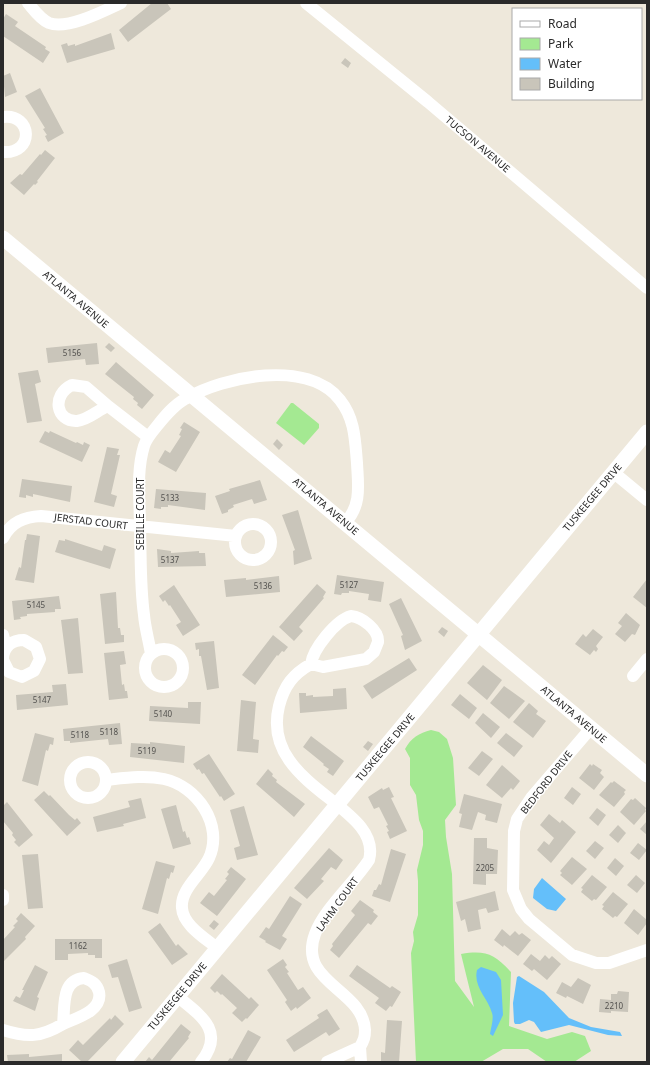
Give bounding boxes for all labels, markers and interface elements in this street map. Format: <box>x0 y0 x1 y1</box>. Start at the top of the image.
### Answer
legend <box>512 8 642 100</box>
text: Road <box>548 15 577 32</box>
text: Park <box>548 35 574 52</box>
text: Water <box>548 55 582 72</box>
text: Building <box>548 75 595 92</box>
street label: TUCSON AVENUE <box>443 113 513 175</box>
street label: ATLANTA AVENUE <box>40 267 112 331</box>
house number: 5156 <box>63 347 82 358</box>
street label: TUSKEEGEE DRIVE <box>559 460 625 534</box>
street label: ATLANTA AVENUE <box>290 474 362 538</box>
street label: SEBILLE COURT <box>133 477 147 550</box>
house number: 5133 <box>161 492 180 503</box>
street label: JERSTAD COURT <box>52 509 129 533</box>
house number: 5137 <box>161 554 180 565</box>
house number: 5127 <box>340 579 359 590</box>
house number: 5136 <box>254 580 273 591</box>
house number: 5145 <box>27 599 46 610</box>
street label: ATLANTA AVENUE <box>538 682 610 746</box>
house number: 5147 <box>33 694 52 705</box>
house number: 5140 <box>154 708 173 719</box>
street label: TUSKEEGEE DRIVE <box>352 710 418 784</box>
house number: 5118 <box>100 726 119 737</box>
house number: 5118 <box>71 729 90 740</box>
house number: 5119 <box>138 745 157 756</box>
street label: BEDFORD DRIVE <box>517 747 575 817</box>
house number: 2205 <box>476 862 495 873</box>
street label: LAHM COURT <box>313 874 362 934</box>
house number: 1162 <box>69 940 88 951</box>
street label: TUSKEEGEE DRIVE <box>144 959 210 1033</box>
house number: 2210 <box>605 1000 624 1011</box>

